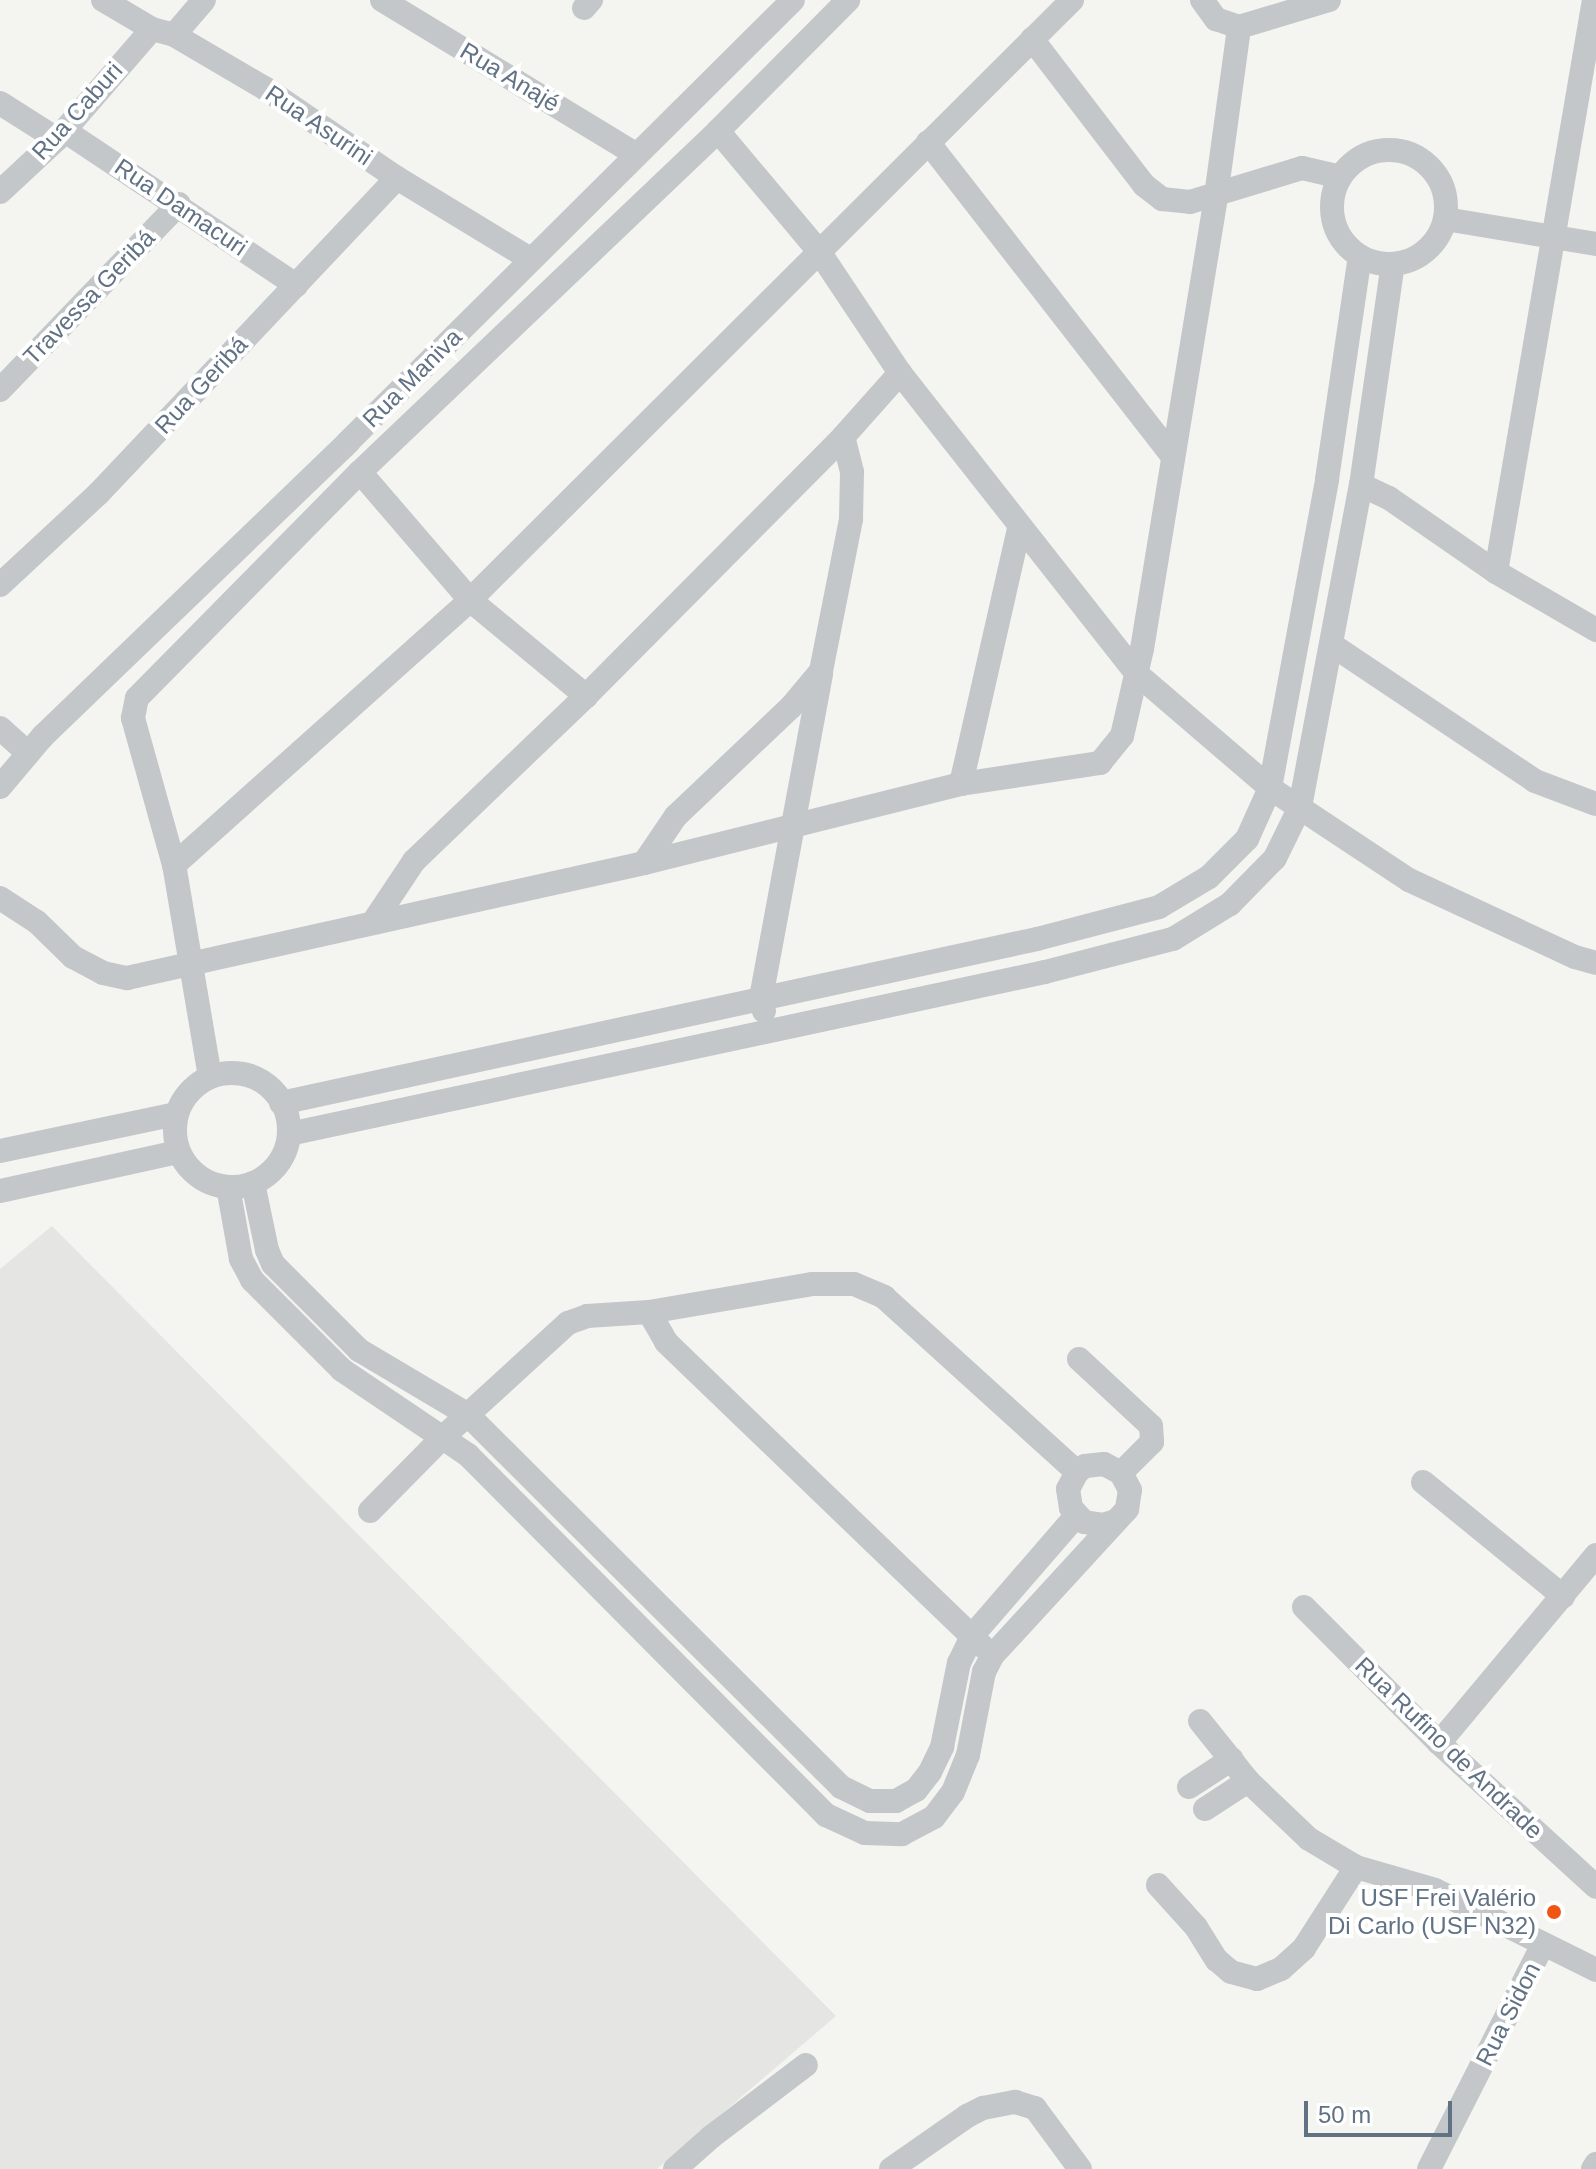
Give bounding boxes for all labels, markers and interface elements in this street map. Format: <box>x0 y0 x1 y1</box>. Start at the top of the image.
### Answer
street label: Rua Anajé <box>455 36 565 118</box>
street label: Rua Caburi <box>26 56 128 166</box>
street label: Rua Asurini <box>260 78 378 172</box>
street label: Rua Damacuri <box>109 152 253 262</box>
street label: Travessa Geribá <box>17 224 161 370</box>
street label: Rua Maniva <box>357 323 467 433</box>
street label: Rua Geribá <box>149 330 253 440</box>
street label: Rua Rufino de Andrade <box>1349 1651 1549 1845</box>
place label: USF Frei Valério Di Carlo (USF N32) <box>1328 1884 1536 1940</box>
marker: USF Frei Valério Di Carlo (USF N32) <box>1543 1901 1565 1923</box>
street label: Rua Sidon <box>1470 1958 1546 2070</box>
scale bar <box>1308 2085 1456 2135</box>
text: 50 m <box>1318 2101 1371 2128</box>

